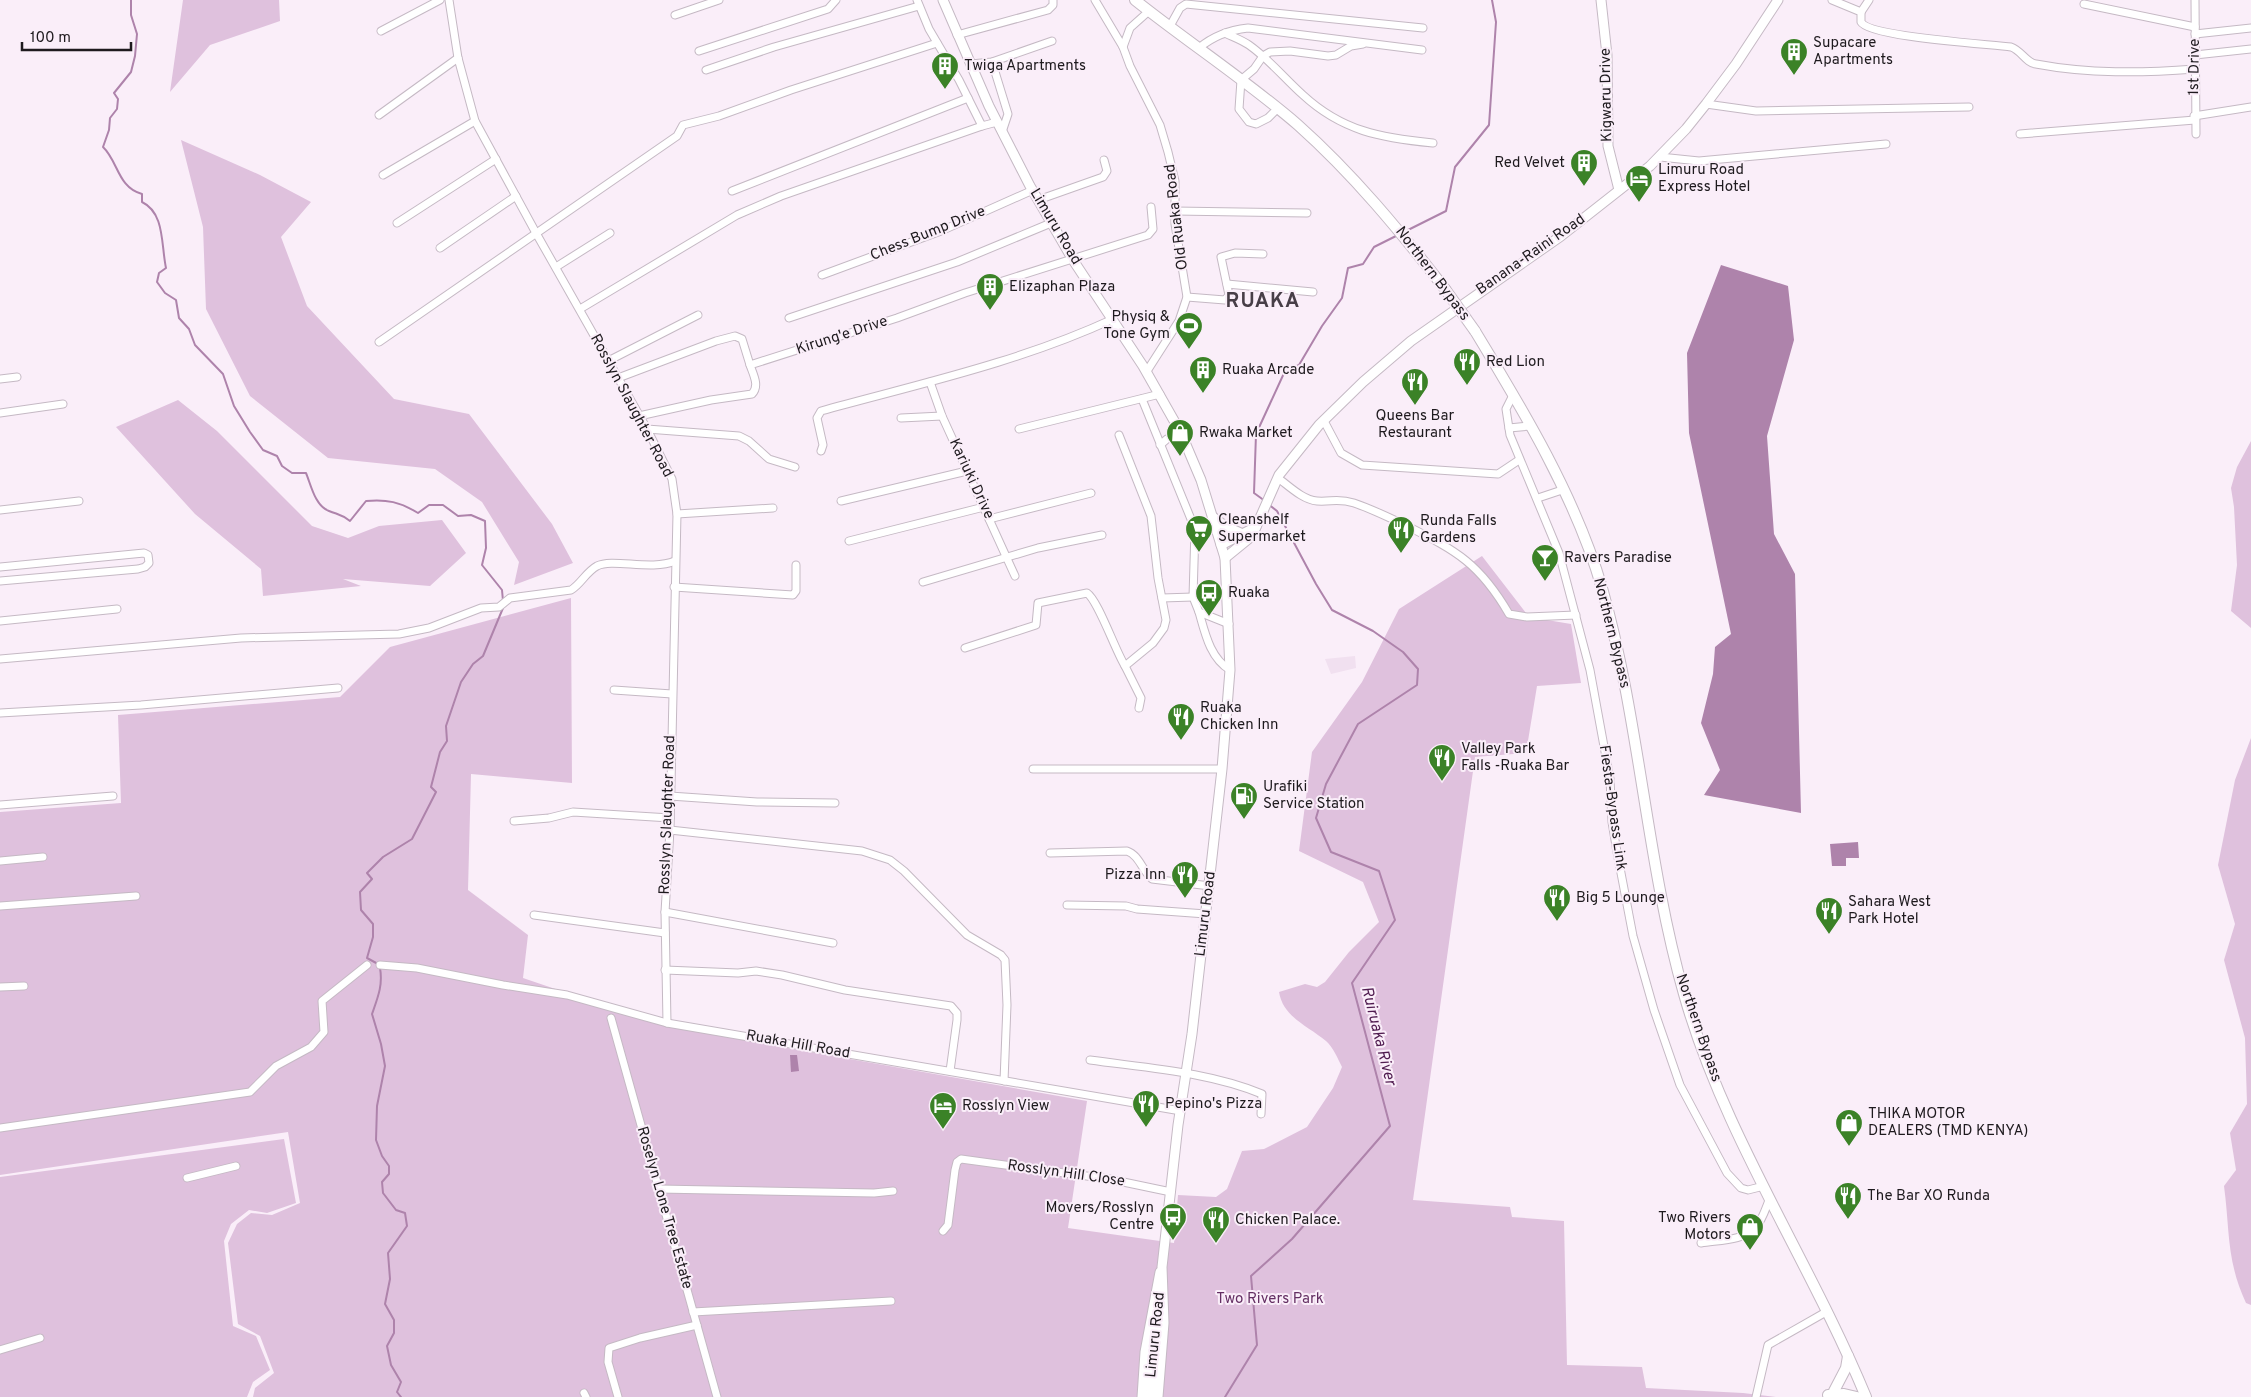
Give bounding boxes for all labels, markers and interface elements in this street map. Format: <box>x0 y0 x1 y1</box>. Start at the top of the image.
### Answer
scale bar <box>22 20 131 52</box>
text: 100 m <box>30 29 71 48</box>
place label: Supacare Apartments <box>1813 34 1893 70</box>
building icon: Supacare Apartments <box>1779 37 1809 76</box>
street label: 1st Drive <box>2185 38 2205 96</box>
street label: Kigwaru Drive <box>1597 48 1617 142</box>
building icon: Twiga Apartments <box>930 51 960 90</box>
place label: Twiga Apartments <box>964 57 1086 76</box>
building icon: Red Velvet <box>1569 148 1599 187</box>
place label: Red Velvet <box>1494 154 1565 173</box>
place label: Limuru Road Express Hotel <box>1658 161 1751 197</box>
street label: Old Ruaka Road <box>1161 163 1193 271</box>
hotel icon: Limuru Road Express Hotel <box>1624 164 1654 203</box>
street label: Limuru Road <box>1025 185 1085 269</box>
street label: Chess Bump Drive <box>868 202 988 266</box>
street label: Banana-Raini Road <box>1473 210 1589 300</box>
street label: Northern Bypass <box>1390 223 1474 325</box>
building icon: Elizaphan Plaza <box>975 272 1005 311</box>
place label: Elizaphan Plaza <box>1009 278 1115 297</box>
district label: RUAKA <box>1226 289 1300 315</box>
place label: Physiq & Tone Gym <box>1103 308 1170 344</box>
sports icon: Physiq & Tone Gym <box>1174 311 1204 350</box>
street label: Kirung'e Drive <box>794 312 890 360</box>
street label: Rosslyn Slaughter Road <box>585 331 677 481</box>
restaurant icon: Red Lion <box>1452 347 1482 386</box>
place label: Red Lion <box>1486 353 1545 372</box>
building icon: Ruaka Arcade <box>1188 355 1218 394</box>
place label: Ruaka Arcade <box>1222 361 1314 380</box>
restaurant icon: Queens Bar Restaurant <box>1400 367 1430 406</box>
place label: Queens Bar Restaurant <box>1376 407 1455 443</box>
shop icon: Rwaka Market <box>1165 418 1195 457</box>
place label: Rwaka Market <box>1199 424 1293 443</box>
street label: Kariuki Drive <box>944 436 998 522</box>
place label: Cleanshelf Supermarket <box>1218 511 1306 547</box>
place label: Runda Falls Gardens <box>1420 512 1497 548</box>
supermarket icon: Cleanshelf Supermarket <box>1184 514 1214 553</box>
restaurant icon: Runda Falls Gardens <box>1386 515 1416 554</box>
bar icon: Ravers Paradise <box>1530 543 1560 582</box>
place label: Ravers Paradise <box>1564 549 1672 568</box>
street label: Northern Bypass <box>1588 576 1634 690</box>
bus stop icon: Ruaka <box>1194 578 1224 617</box>
place label: Ruaka <box>1228 584 1270 603</box>
place label: Ruaka Chicken Inn <box>1200 699 1278 735</box>
restaurant icon: Ruaka Chicken Inn <box>1166 702 1196 741</box>
street label: Rosslyn Slaughter Road <box>656 735 680 895</box>
place label: Valley Park Falls -Ruaka Bar <box>1461 740 1570 776</box>
restaurant icon: Valley Park Falls -Ruaka Bar <box>1427 743 1457 782</box>
street label: Fiesta-Bypass Link <box>1594 744 1630 872</box>
place label: Urafiki Service Station <box>1263 778 1365 814</box>
fuel station icon: Urafiki Service Station <box>1229 781 1259 820</box>
restaurant icon: Pizza Inn <box>1170 860 1200 899</box>
place label: Pizza Inn <box>1105 866 1166 885</box>
street label: Limuru Road <box>1191 870 1221 958</box>
restaurant icon: Big 5 Lounge <box>1542 883 1572 922</box>
place label: Big 5 Lounge <box>1576 889 1665 908</box>
place label: Sahara West Park Hotel <box>1848 893 1931 929</box>
restaurant icon: Sahara West Park Hotel <box>1814 896 1844 935</box>
street label: Northern Bypass <box>1671 971 1725 1085</box>
water label: Ruiruaka River <box>1356 984 1400 1089</box>
street label: Ruaka Hill Road <box>744 1026 852 1064</box>
restaurant icon: Pepino's Pizza <box>1131 1089 1161 1128</box>
hotel icon: Rosslyn View <box>928 1091 958 1130</box>
place label: Pepino's Pizza <box>1165 1095 1262 1114</box>
place label: Rosslyn View <box>962 1097 1050 1116</box>
place label: THIKA MOTOR DEALERS (TMD KENYA) <box>1868 1105 2028 1141</box>
shop icon: THIKA MOTOR DEALERS (TMD KENYA) <box>1834 1108 1864 1147</box>
street label: Roselyn Lone Tree Estate <box>632 1124 696 1292</box>
street label: Rosslyn Hill Close <box>1006 1156 1126 1192</box>
restaurant icon: The Bar XO Runda <box>1833 1181 1863 1220</box>
place label: The Bar XO Runda <box>1867 1187 1990 1206</box>
place label: Movers/Rosslyn Centre <box>1045 1199 1154 1235</box>
bus stop icon: Movers/Rosslyn Centre <box>1158 1202 1188 1241</box>
restaurant icon: Chicken Palace. <box>1201 1205 1231 1244</box>
place label: Two Rivers Motors <box>1658 1209 1731 1245</box>
place label: Chicken Palace. <box>1235 1211 1340 1230</box>
shop icon: Two Rivers Motors <box>1735 1212 1765 1251</box>
park label: Two Rivers Park <box>1216 1290 1324 1309</box>
street label: Limuru Road <box>1142 1291 1170 1379</box>

